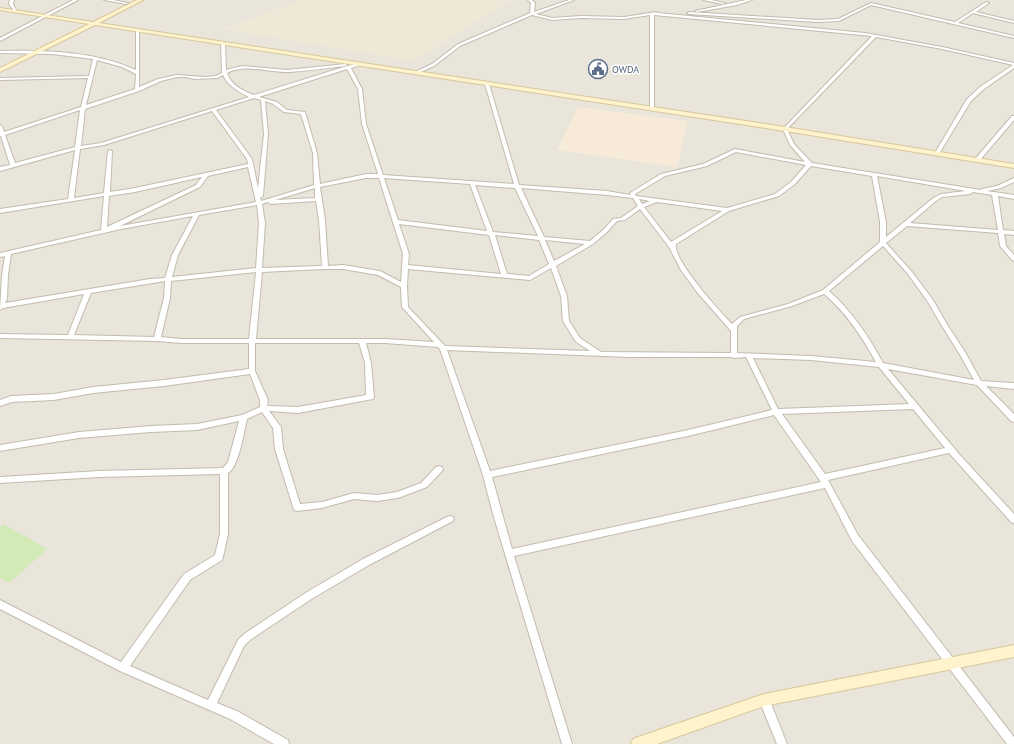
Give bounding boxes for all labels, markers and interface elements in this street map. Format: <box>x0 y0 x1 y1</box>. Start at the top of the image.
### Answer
public building icon: OWDA <box>587 58 609 80</box>
place label: OWDA <box>612 63 639 76</box>

